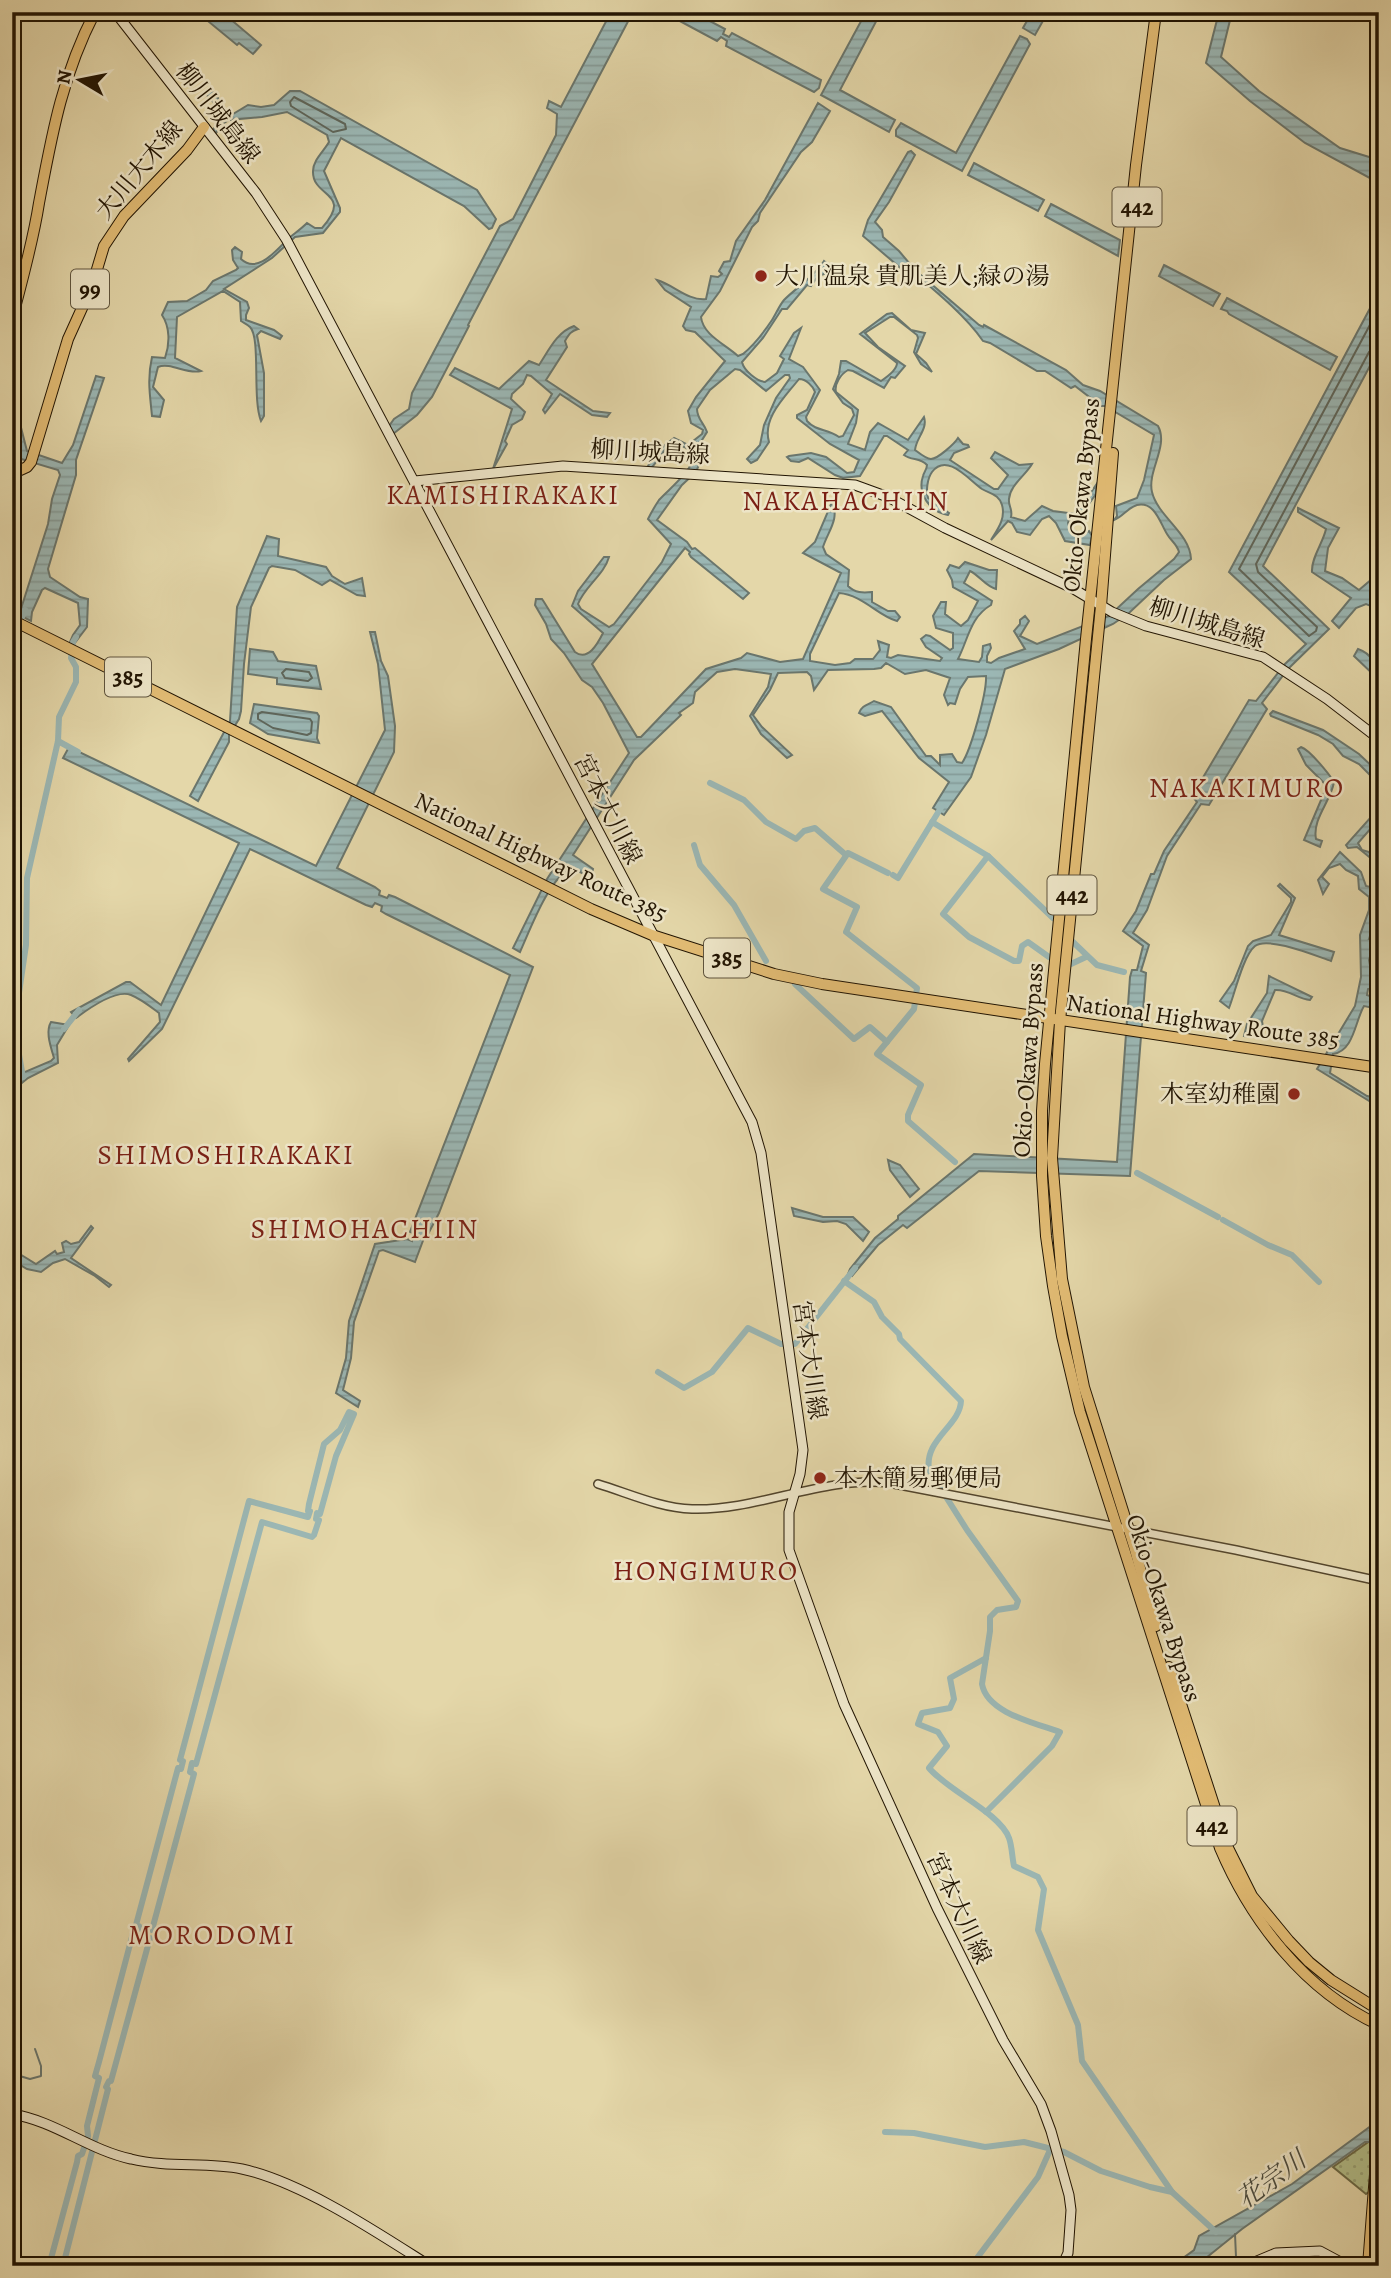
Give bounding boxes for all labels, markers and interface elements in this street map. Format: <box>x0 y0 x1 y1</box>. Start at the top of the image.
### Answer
north arrow <box>46 46 116 116</box>
street label: 柳川城島線 <box>168 56 268 170</box>
text: N <box>50 68 78 86</box>
street label: 大川大木線 <box>88 114 190 226</box>
road number: 442 <box>1112 188 1162 227</box>
place label: 大川温泉 貴肌美人;緑の湯 <box>775 260 1049 292</box>
marker: 大川温泉 貴肌美人;緑の湯 <box>753 268 769 284</box>
road number: 99 <box>71 270 109 308</box>
street label: Okio-Okawa Bypass <box>1055 396 1107 594</box>
street label: 柳川城島線 <box>589 433 711 471</box>
district label: KAMISHIRAKAKI <box>386 476 620 514</box>
district label: NAKAHACHIIN <box>742 482 950 520</box>
street label: 柳川城島線 <box>1145 590 1269 656</box>
road number: 385 <box>105 657 151 696</box>
street label: 宮本大川線 <box>567 748 649 870</box>
district label: NAKAKIMURO <box>1149 769 1345 807</box>
street label: National Highway Route 385 <box>409 784 673 930</box>
road number: 442 <box>1048 876 1096 914</box>
road number: 385 <box>704 939 750 978</box>
street label: Okio-Okawa Bypass <box>1005 961 1051 1159</box>
street label: National Highway Route 385 <box>1064 986 1342 1056</box>
place label: 木室幼稚園 <box>1160 1078 1280 1110</box>
marker: 木室幼稚園 <box>1286 1086 1302 1102</box>
district label: SHIMOSHIRAKAKI <box>97 1136 355 1174</box>
district label: SHIMOHACHIIN <box>251 1210 479 1248</box>
street label: 宮本大川線 <box>786 1298 834 1422</box>
place label: 本木簡易郵便局 <box>834 1462 1002 1494</box>
marker: 本木簡易郵便局 <box>812 1470 828 1486</box>
street label: Okio-Okawa Bypass <box>1119 1510 1209 1706</box>
district label: HONGIMURO <box>613 1552 799 1590</box>
road number: 442 <box>1188 1806 1236 1845</box>
street label: 宮本大川線 <box>919 1847 999 1969</box>
district label: MORODOMI <box>128 1916 296 1954</box>
water label: 花宗川 <box>1229 2141 1316 2216</box>

